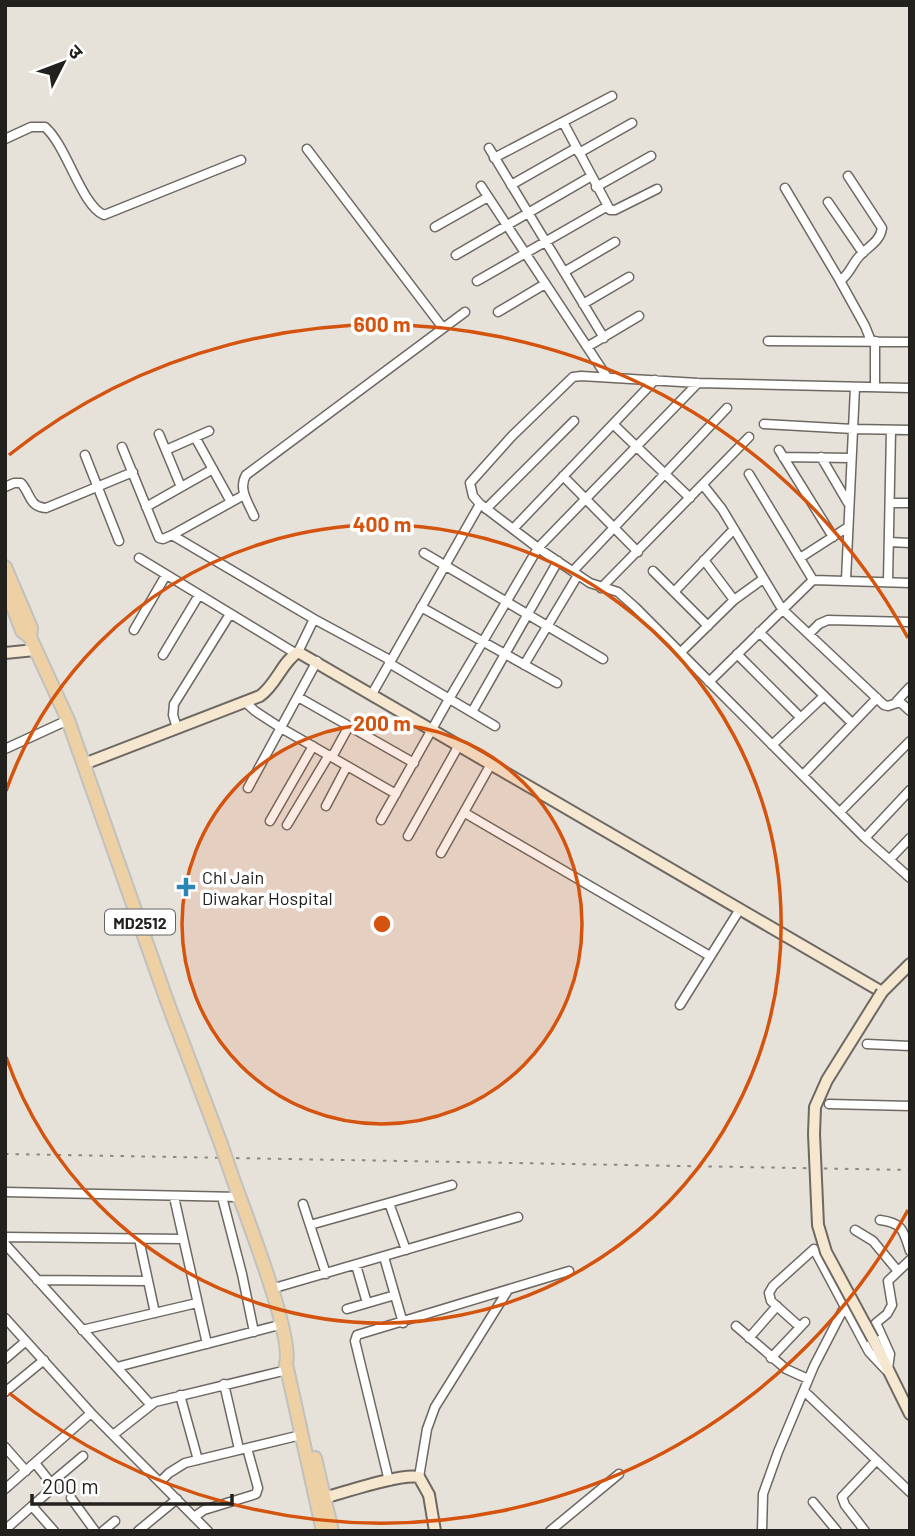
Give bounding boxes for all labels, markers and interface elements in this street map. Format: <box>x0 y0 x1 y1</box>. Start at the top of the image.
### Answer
north arrow <box>28 28 98 98</box>
text: उ <box>64 39 89 64</box>
text: 600 m <box>354 311 410 336</box>
text: 400 m <box>353 511 411 536</box>
text: 200 m <box>353 710 411 735</box>
place label: Chl Jain Diwakar Hospital <box>202 866 333 909</box>
marker: Chl Jain Diwakar Hospital <box>176 877 196 897</box>
road number: MD2512 <box>105 910 175 934</box>
centre of rings <box>370 912 394 936</box>
scale bar <box>32 1462 231 1506</box>
text: 200 m <box>42 1473 99 1498</box>

